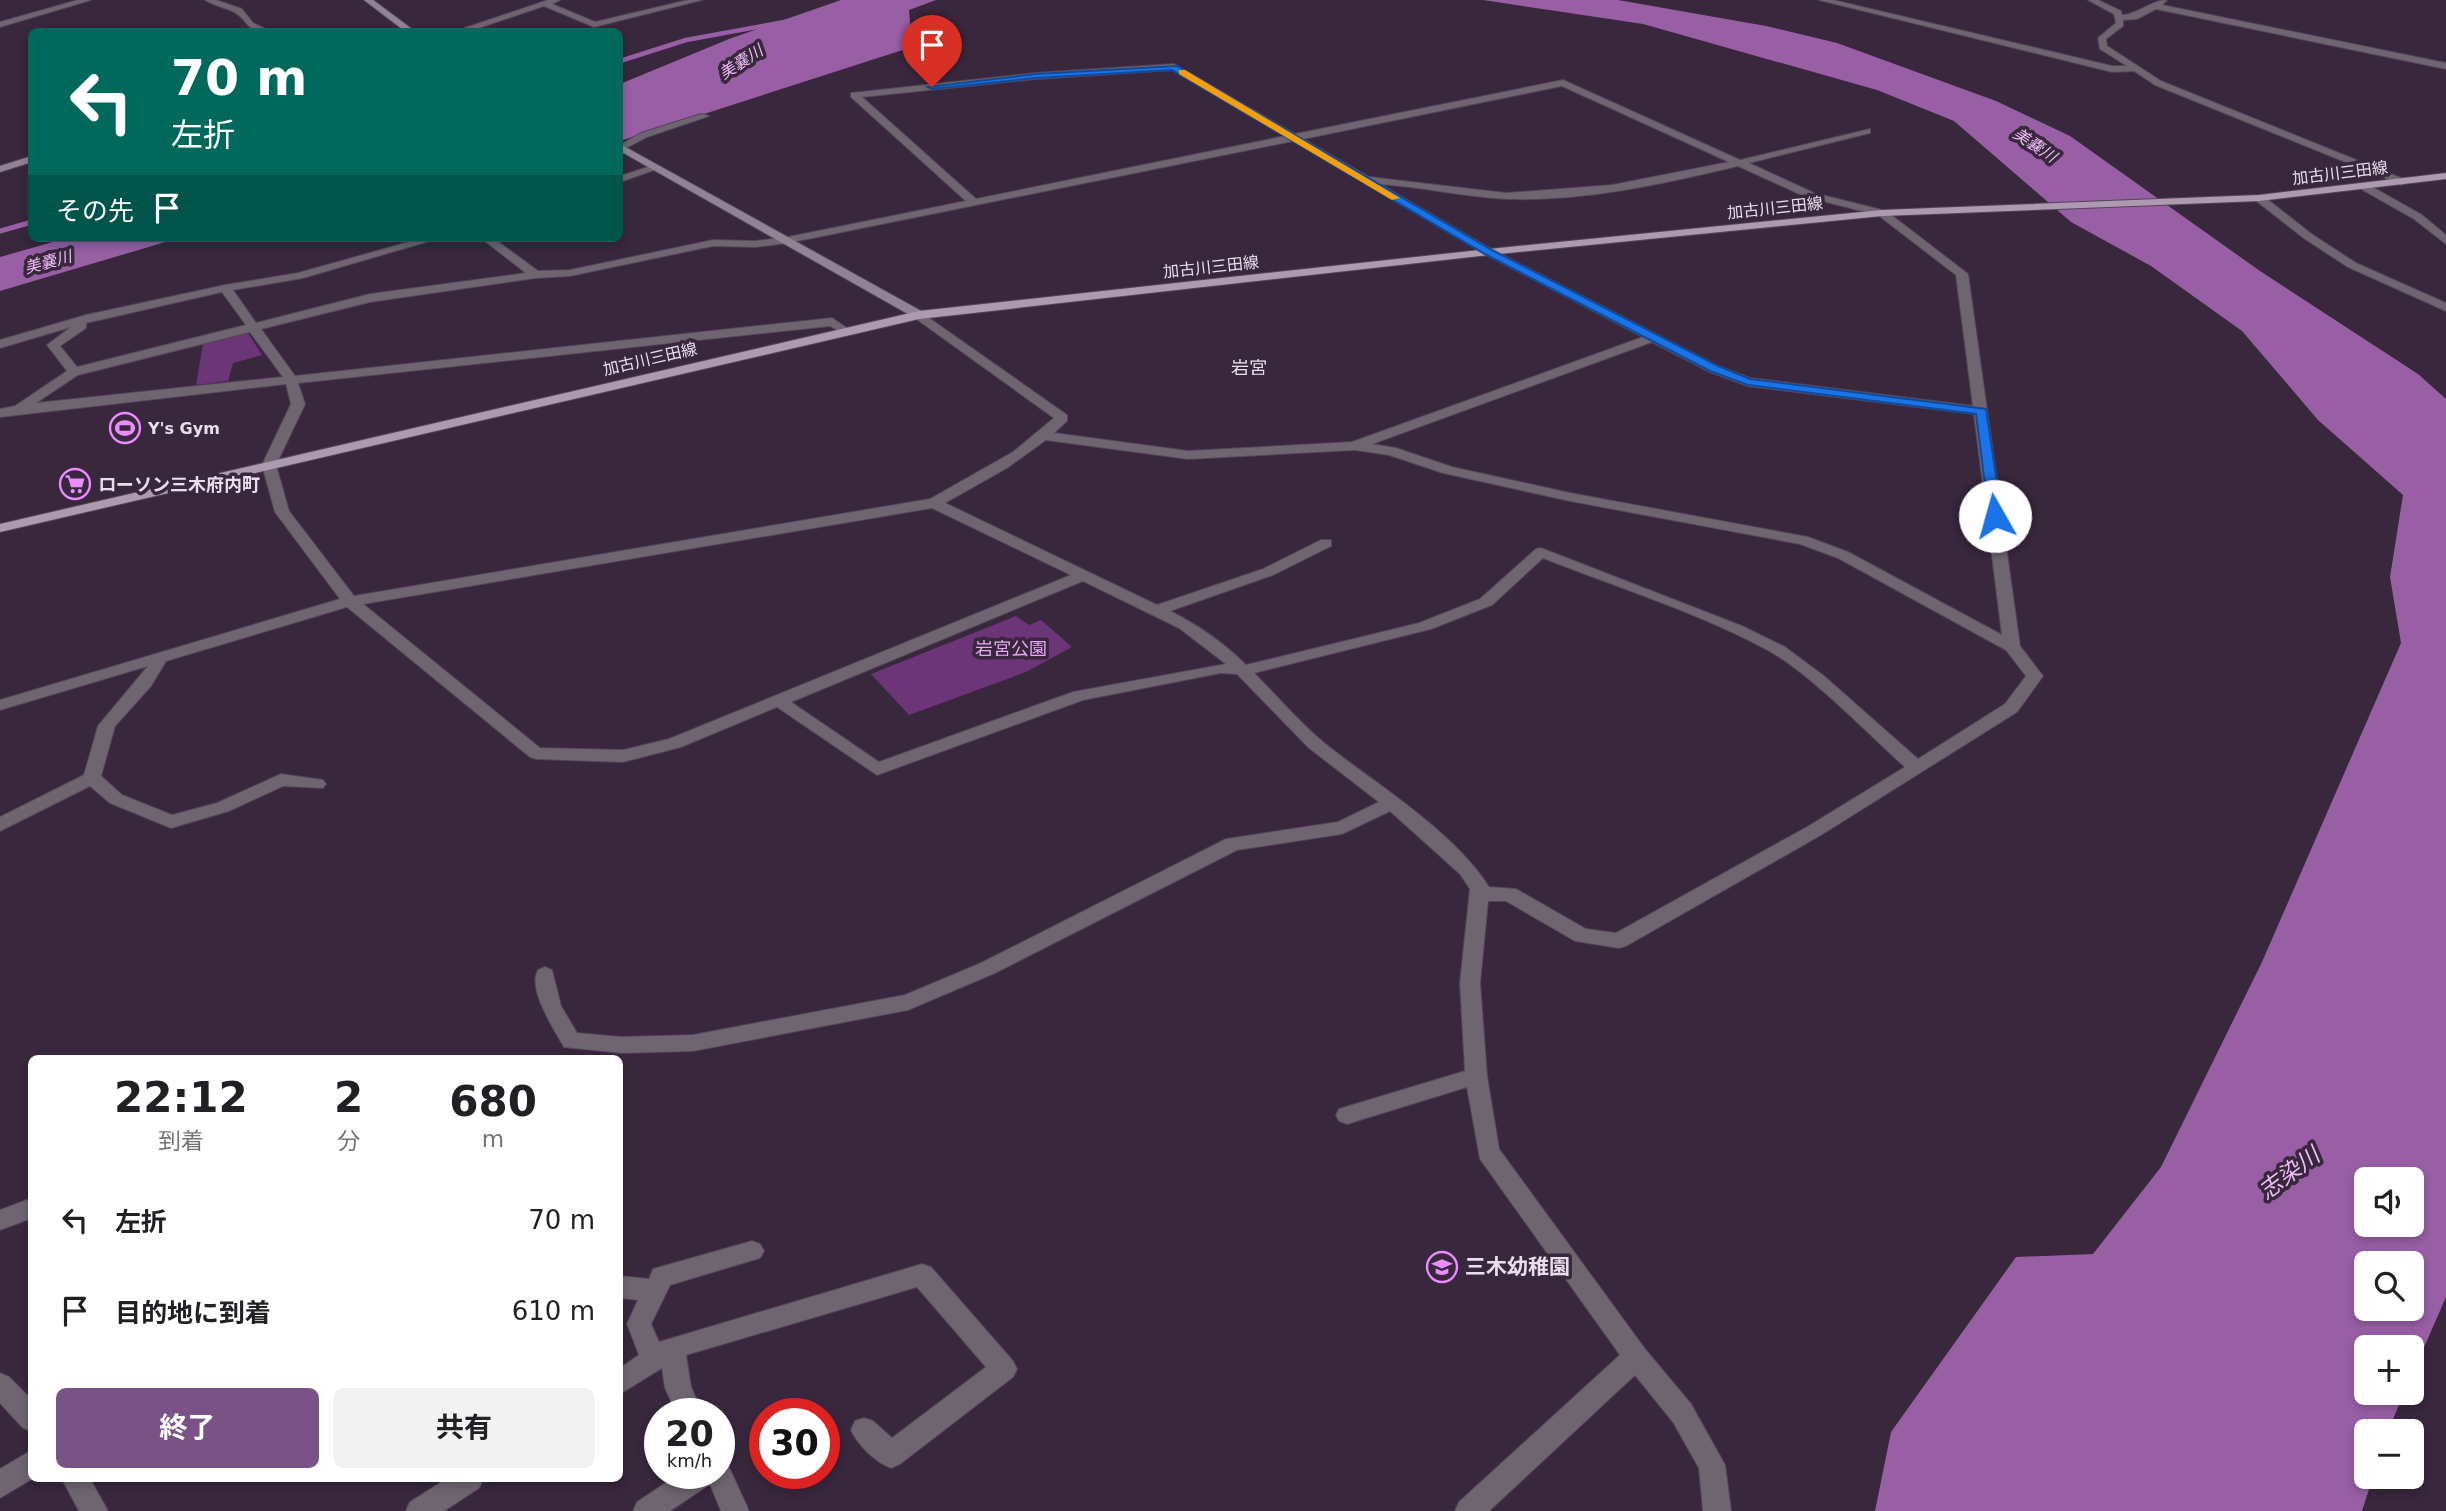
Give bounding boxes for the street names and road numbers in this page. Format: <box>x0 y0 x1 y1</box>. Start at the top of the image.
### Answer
street label: 加古川三田線 <box>2291 158 2389 188</box>
street label: 加古川三田線 <box>1726 194 1824 222</box>
street label: 加古川三田線 <box>1162 253 1260 281</box>
street label: 加古川三田線 <box>601 339 699 379</box>

